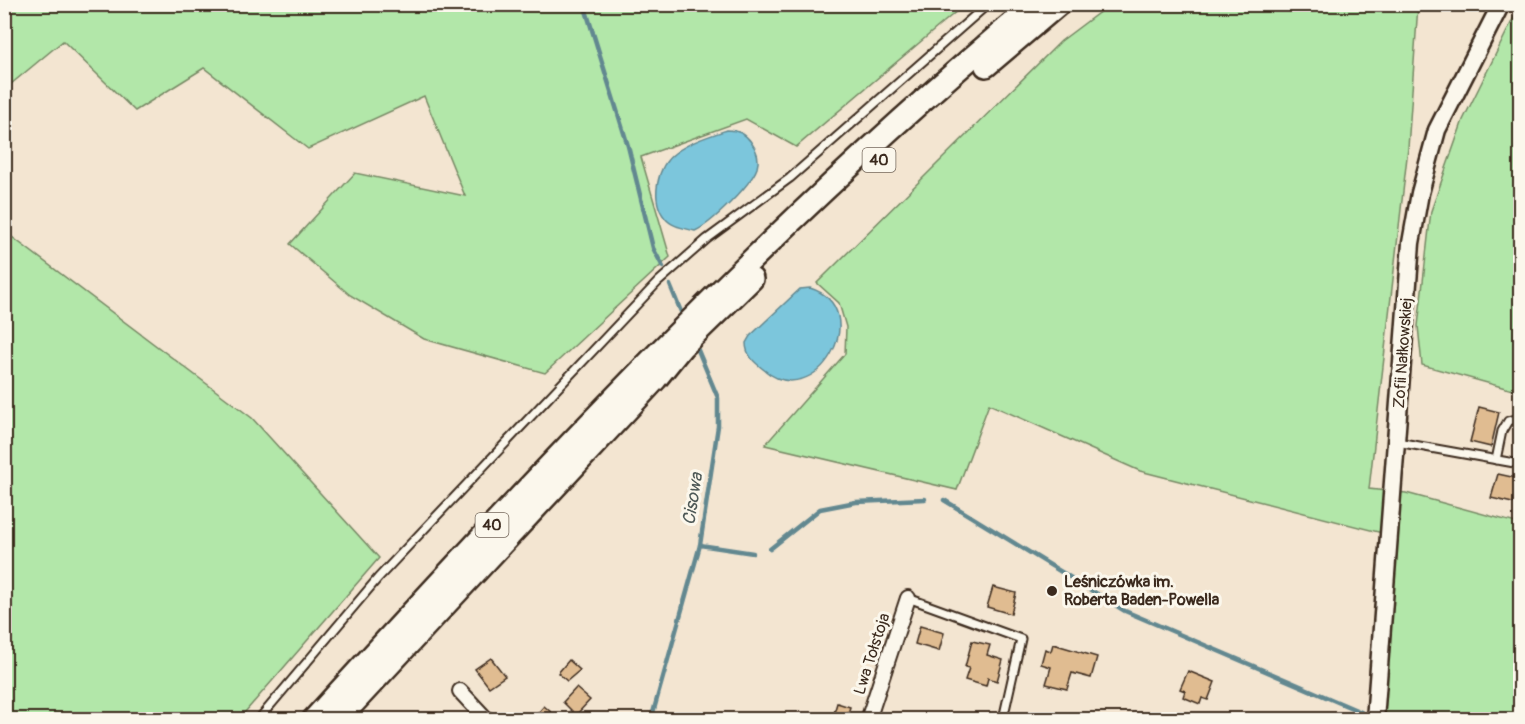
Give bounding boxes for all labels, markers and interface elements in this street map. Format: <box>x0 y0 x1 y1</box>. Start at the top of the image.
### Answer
road number: 40 <box>862 148 896 172</box>
street label: Zofii Nałkowskiej <box>1389 297 1417 409</box>
water label: Cisowa <box>678 470 709 527</box>
road number: 40 <box>476 513 508 537</box>
place label: Leśniczówka im. Roberta Baden-Powella <box>1064 572 1220 610</box>
marker: Leśniczówka im. Roberta Baden-Powella <box>1045 584 1059 598</box>
street label: Lwa Tołstoja <box>849 611 895 697</box>

